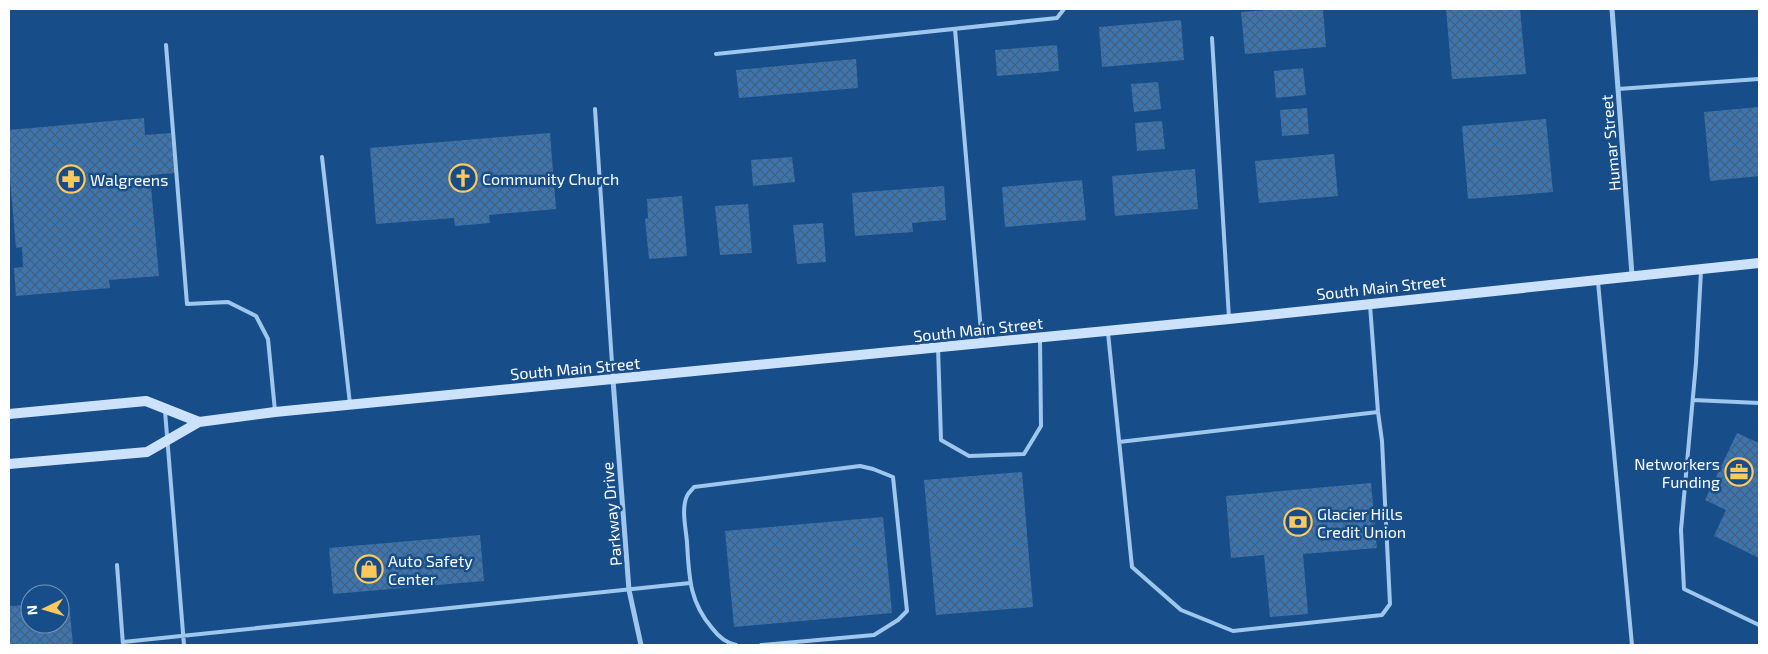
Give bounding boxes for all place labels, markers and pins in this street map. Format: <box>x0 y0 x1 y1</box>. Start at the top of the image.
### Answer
church icon: Community Church <box>448 163 478 193</box>
pharmacy icon: Walgreens <box>56 164 86 194</box>
place label: Community Church <box>482 169 619 188</box>
place label: Walgreens <box>90 170 168 189</box>
place label: Networkers Funding <box>1634 454 1720 491</box>
office icon: Networkers Funding <box>1724 457 1754 487</box>
place label: Glacier Hills Credit Union <box>1317 504 1406 541</box>
bank icon: Glacier Hills Credit Union <box>1283 507 1313 537</box>
place label: Auto Safety Center <box>388 551 473 588</box>
shop icon: Auto Safety Center <box>354 554 384 584</box>

